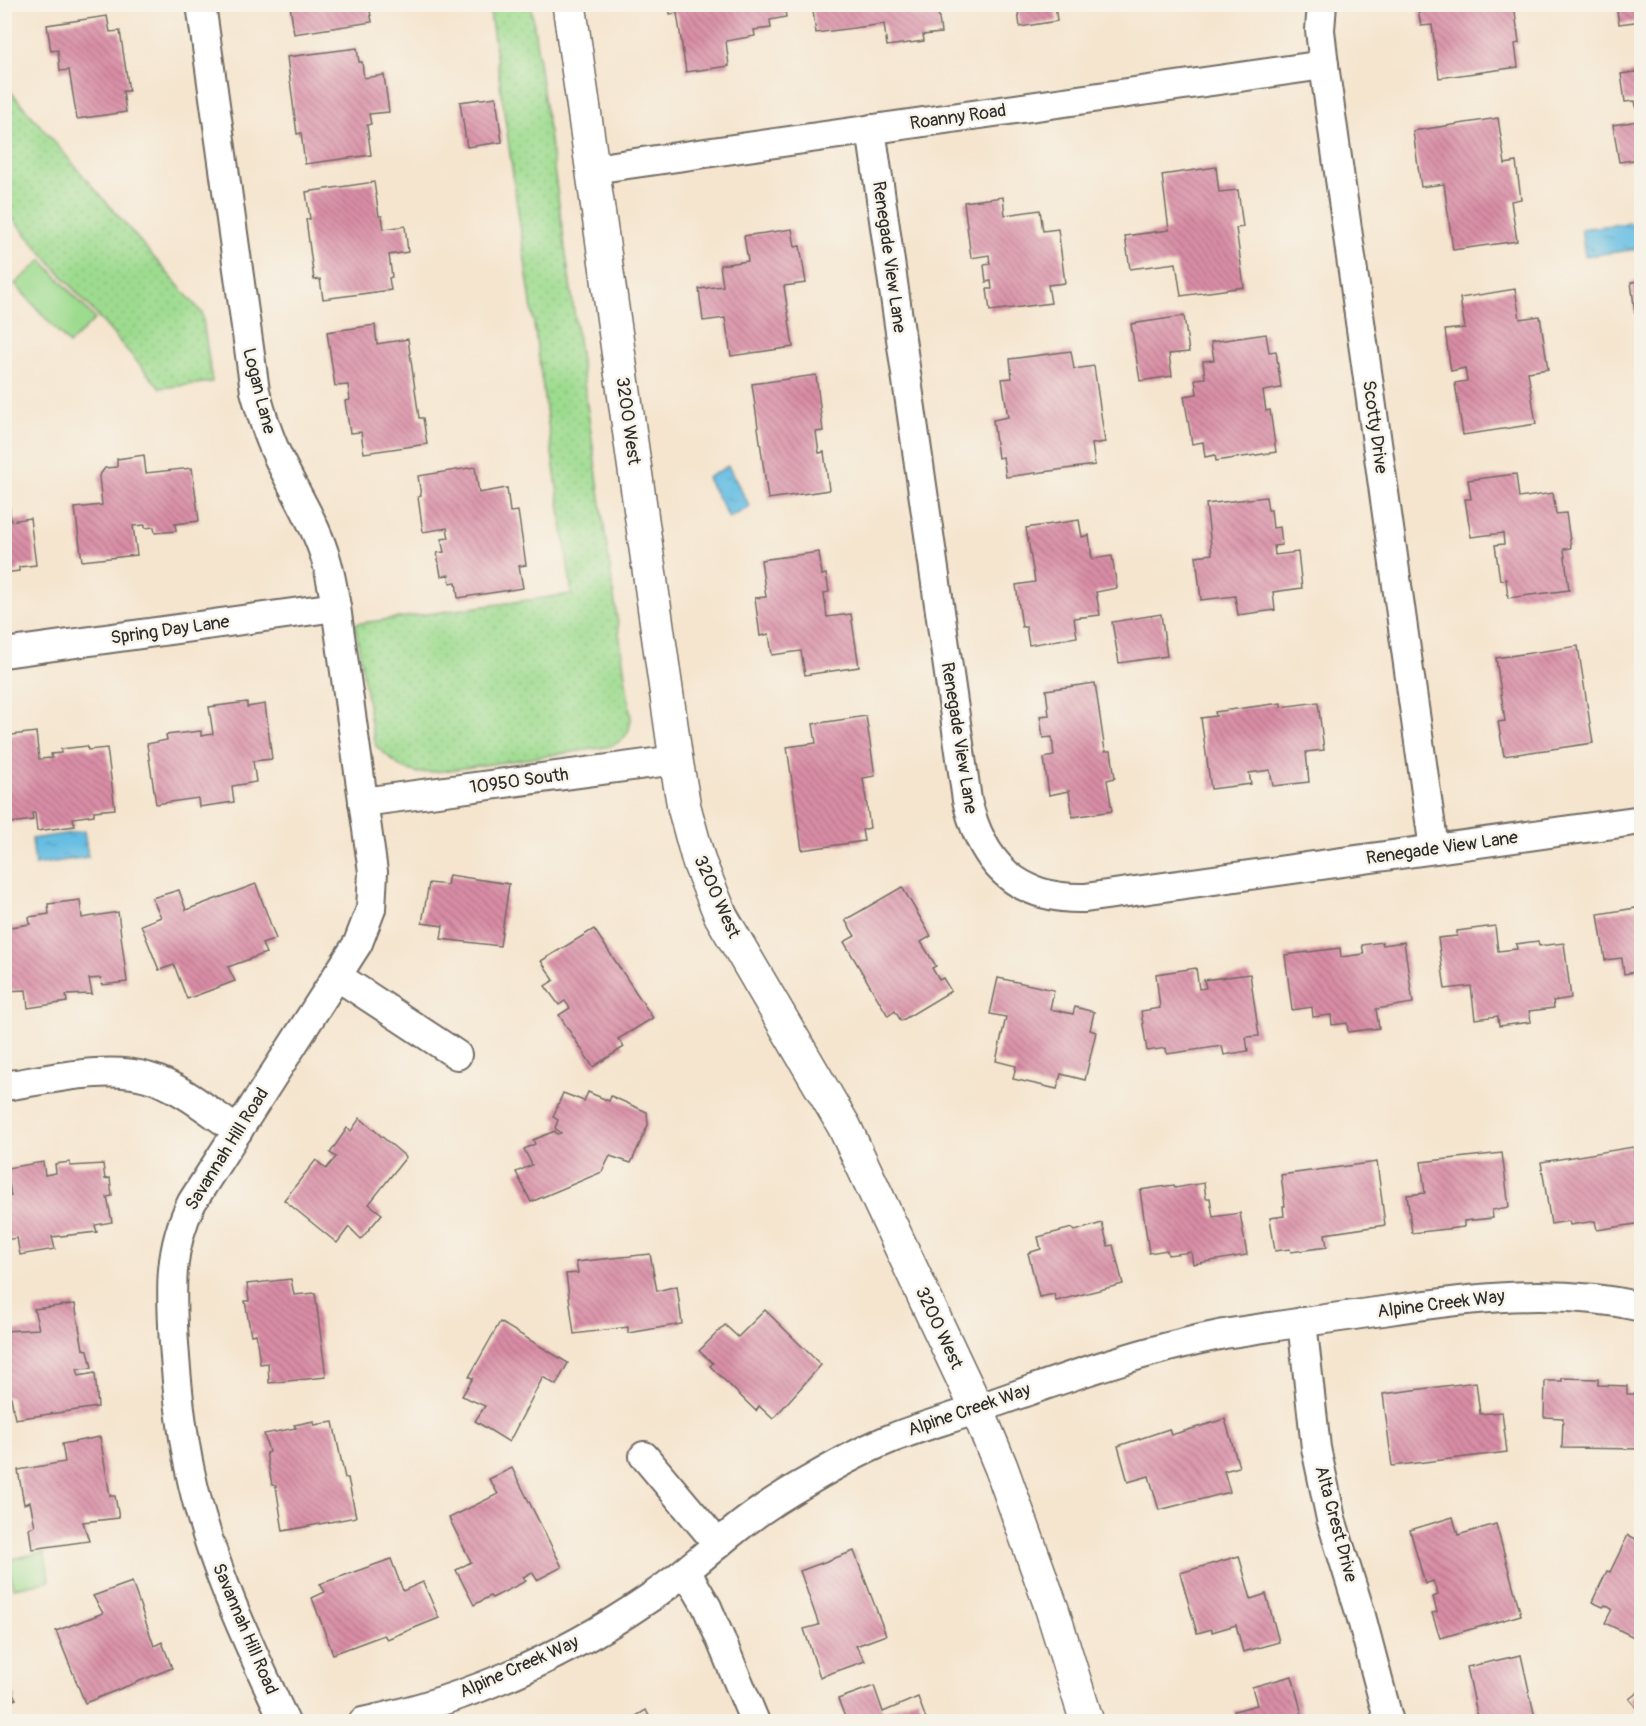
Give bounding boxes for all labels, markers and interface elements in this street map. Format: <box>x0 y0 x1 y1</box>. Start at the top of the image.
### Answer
street label: Roanny Road <box>908 99 1008 135</box>
street label: Renegade View Lane <box>867 180 911 335</box>
street label: Logan Lane <box>237 346 281 437</box>
street label: 3200 West <box>610 376 646 467</box>
street label: Scotty Drive <box>1357 379 1393 475</box>
street label: Spring Day Lane <box>109 610 231 650</box>
street label: Renegade View Lane <box>936 661 982 816</box>
street label: 10950 South <box>468 763 570 799</box>
street label: Renegade View Lane <box>1365 826 1520 870</box>
street label: 3200 West <box>689 852 746 943</box>
street label: Savannah Hill Road <box>180 1083 274 1215</box>
street label: 3200 West <box>910 1283 968 1373</box>
street label: Alpine Creek Way <box>1376 1285 1506 1323</box>
street label: Alpine Creek Way <box>905 1378 1034 1442</box>
street label: Alta Crest Drive <box>1309 1463 1363 1585</box>
street label: Savannah Hill Road <box>207 1560 283 1698</box>
street label: Alpine Creek Way <box>456 1630 583 1704</box>

